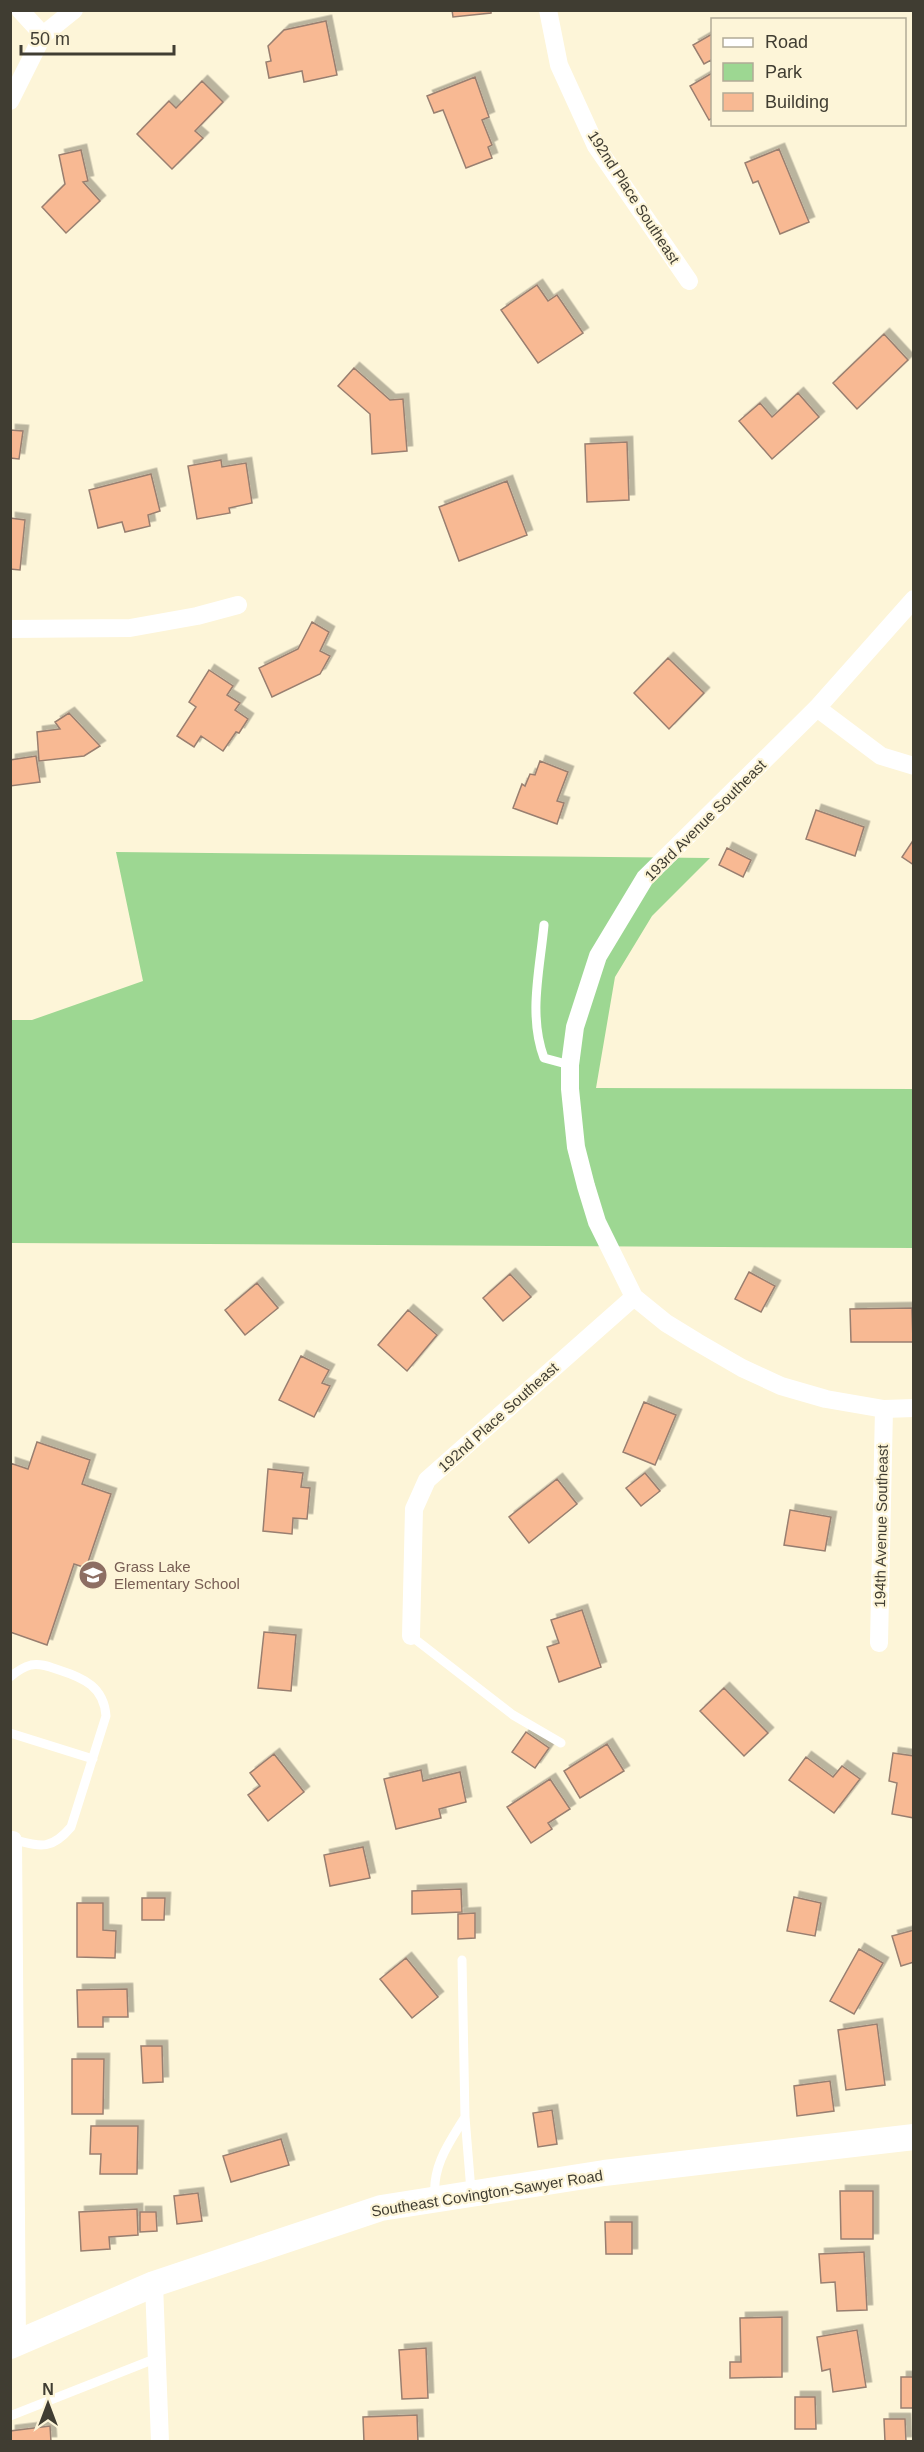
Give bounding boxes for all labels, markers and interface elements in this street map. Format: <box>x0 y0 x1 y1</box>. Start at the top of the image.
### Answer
scale bar <box>21 18 174 56</box>
legend <box>711 18 906 126</box>
text: 50 m <box>30 29 70 49</box>
text: Road <box>765 32 808 52</box>
text: Park <box>765 62 803 82</box>
text: Building <box>765 92 829 112</box>
street label: 192nd Place Southeast <box>585 127 684 267</box>
street label: 193rd Avenue Southeast <box>641 755 770 884</box>
street label: 192nd Place Southeast <box>435 1358 562 1475</box>
street label: 194th Avenue Southeast <box>871 1443 891 1608</box>
place label: Grass Lake Elementary School <box>114 1558 240 1592</box>
school or university icon: Grass Lake Elementary School <box>77 1559 109 1591</box>
street label: Southeast Covington-Sawyer Road <box>370 2166 604 2220</box>
north arrow <box>18 2374 78 2434</box>
text: N <box>42 2381 54 2398</box>

